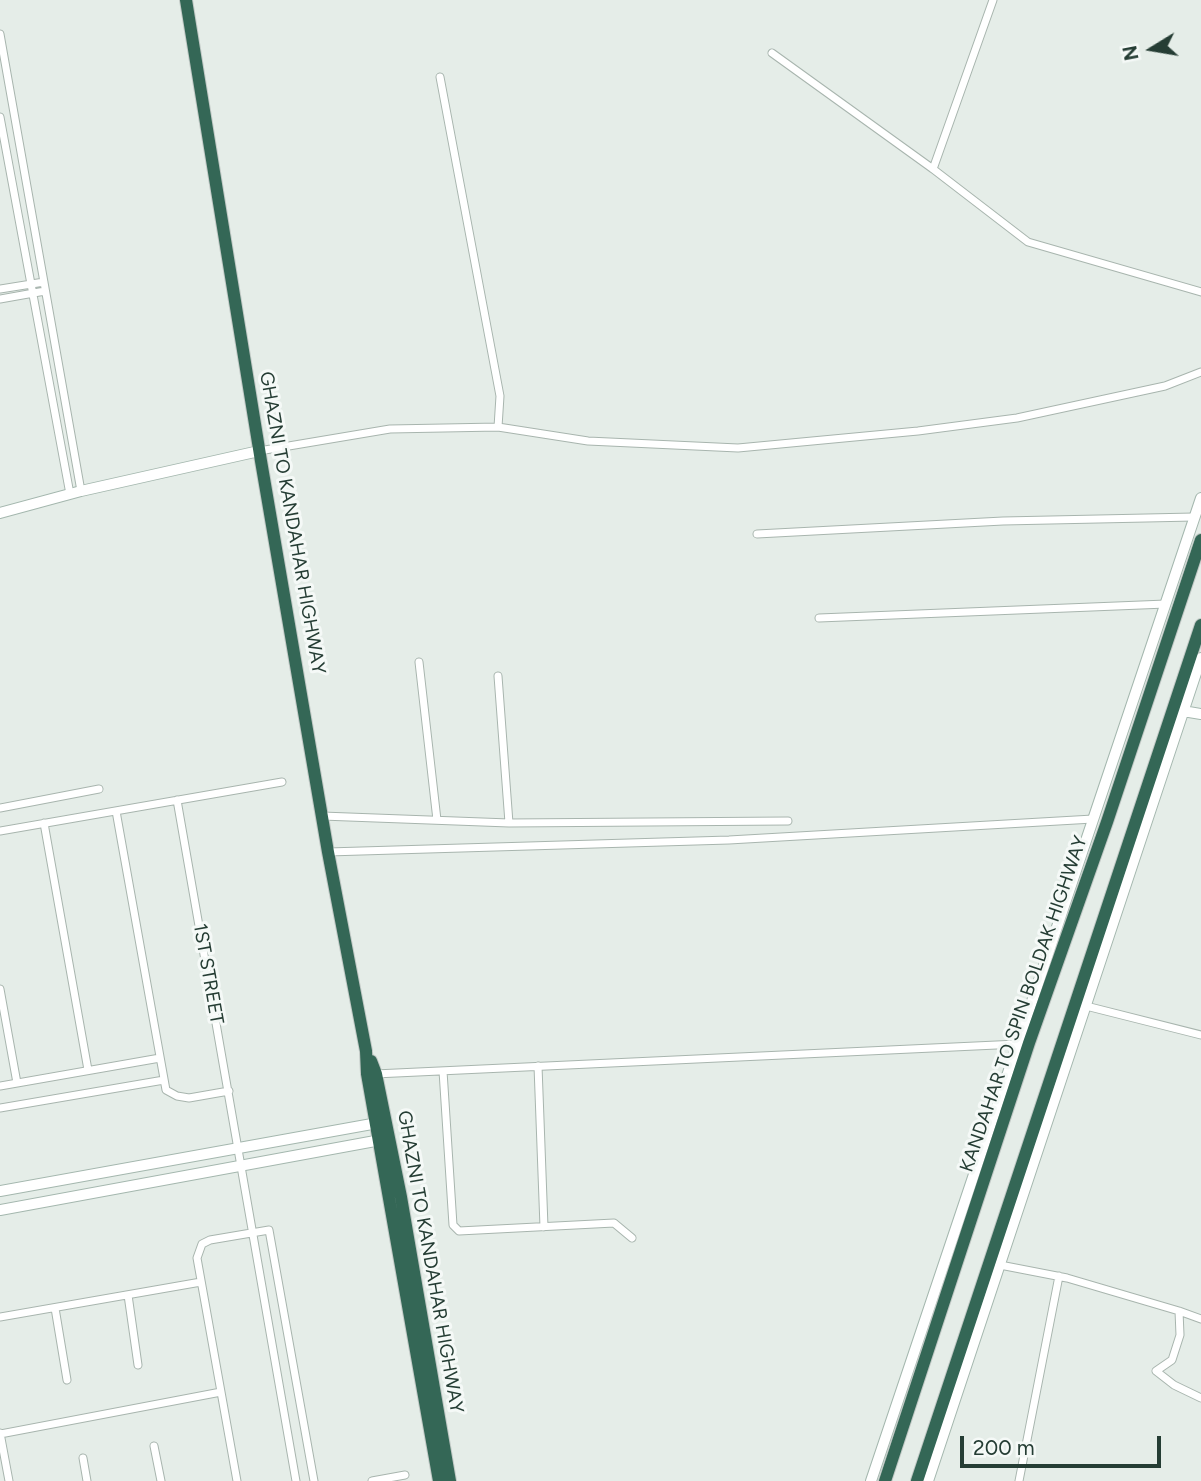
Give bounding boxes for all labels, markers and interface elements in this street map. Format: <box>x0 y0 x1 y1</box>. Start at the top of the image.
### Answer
north arrow <box>1117 14 1187 84</box>
text: N <box>1118 44 1144 63</box>
street label: GHAZNI TO KANDAHAR HIGHWAY <box>254 370 330 676</box>
street label: KANDAHAR TO SPIN BOLDAK HIGHWAY <box>956 833 1092 1175</box>
street label: 1ST STREET <box>188 922 228 1026</box>
street label: GHAZNI TO KANDAHAR HIGHWAY <box>392 1109 468 1415</box>
scale bar <box>963 1422 1164 1466</box>
text: 200 m <box>973 1435 1035 1460</box>

